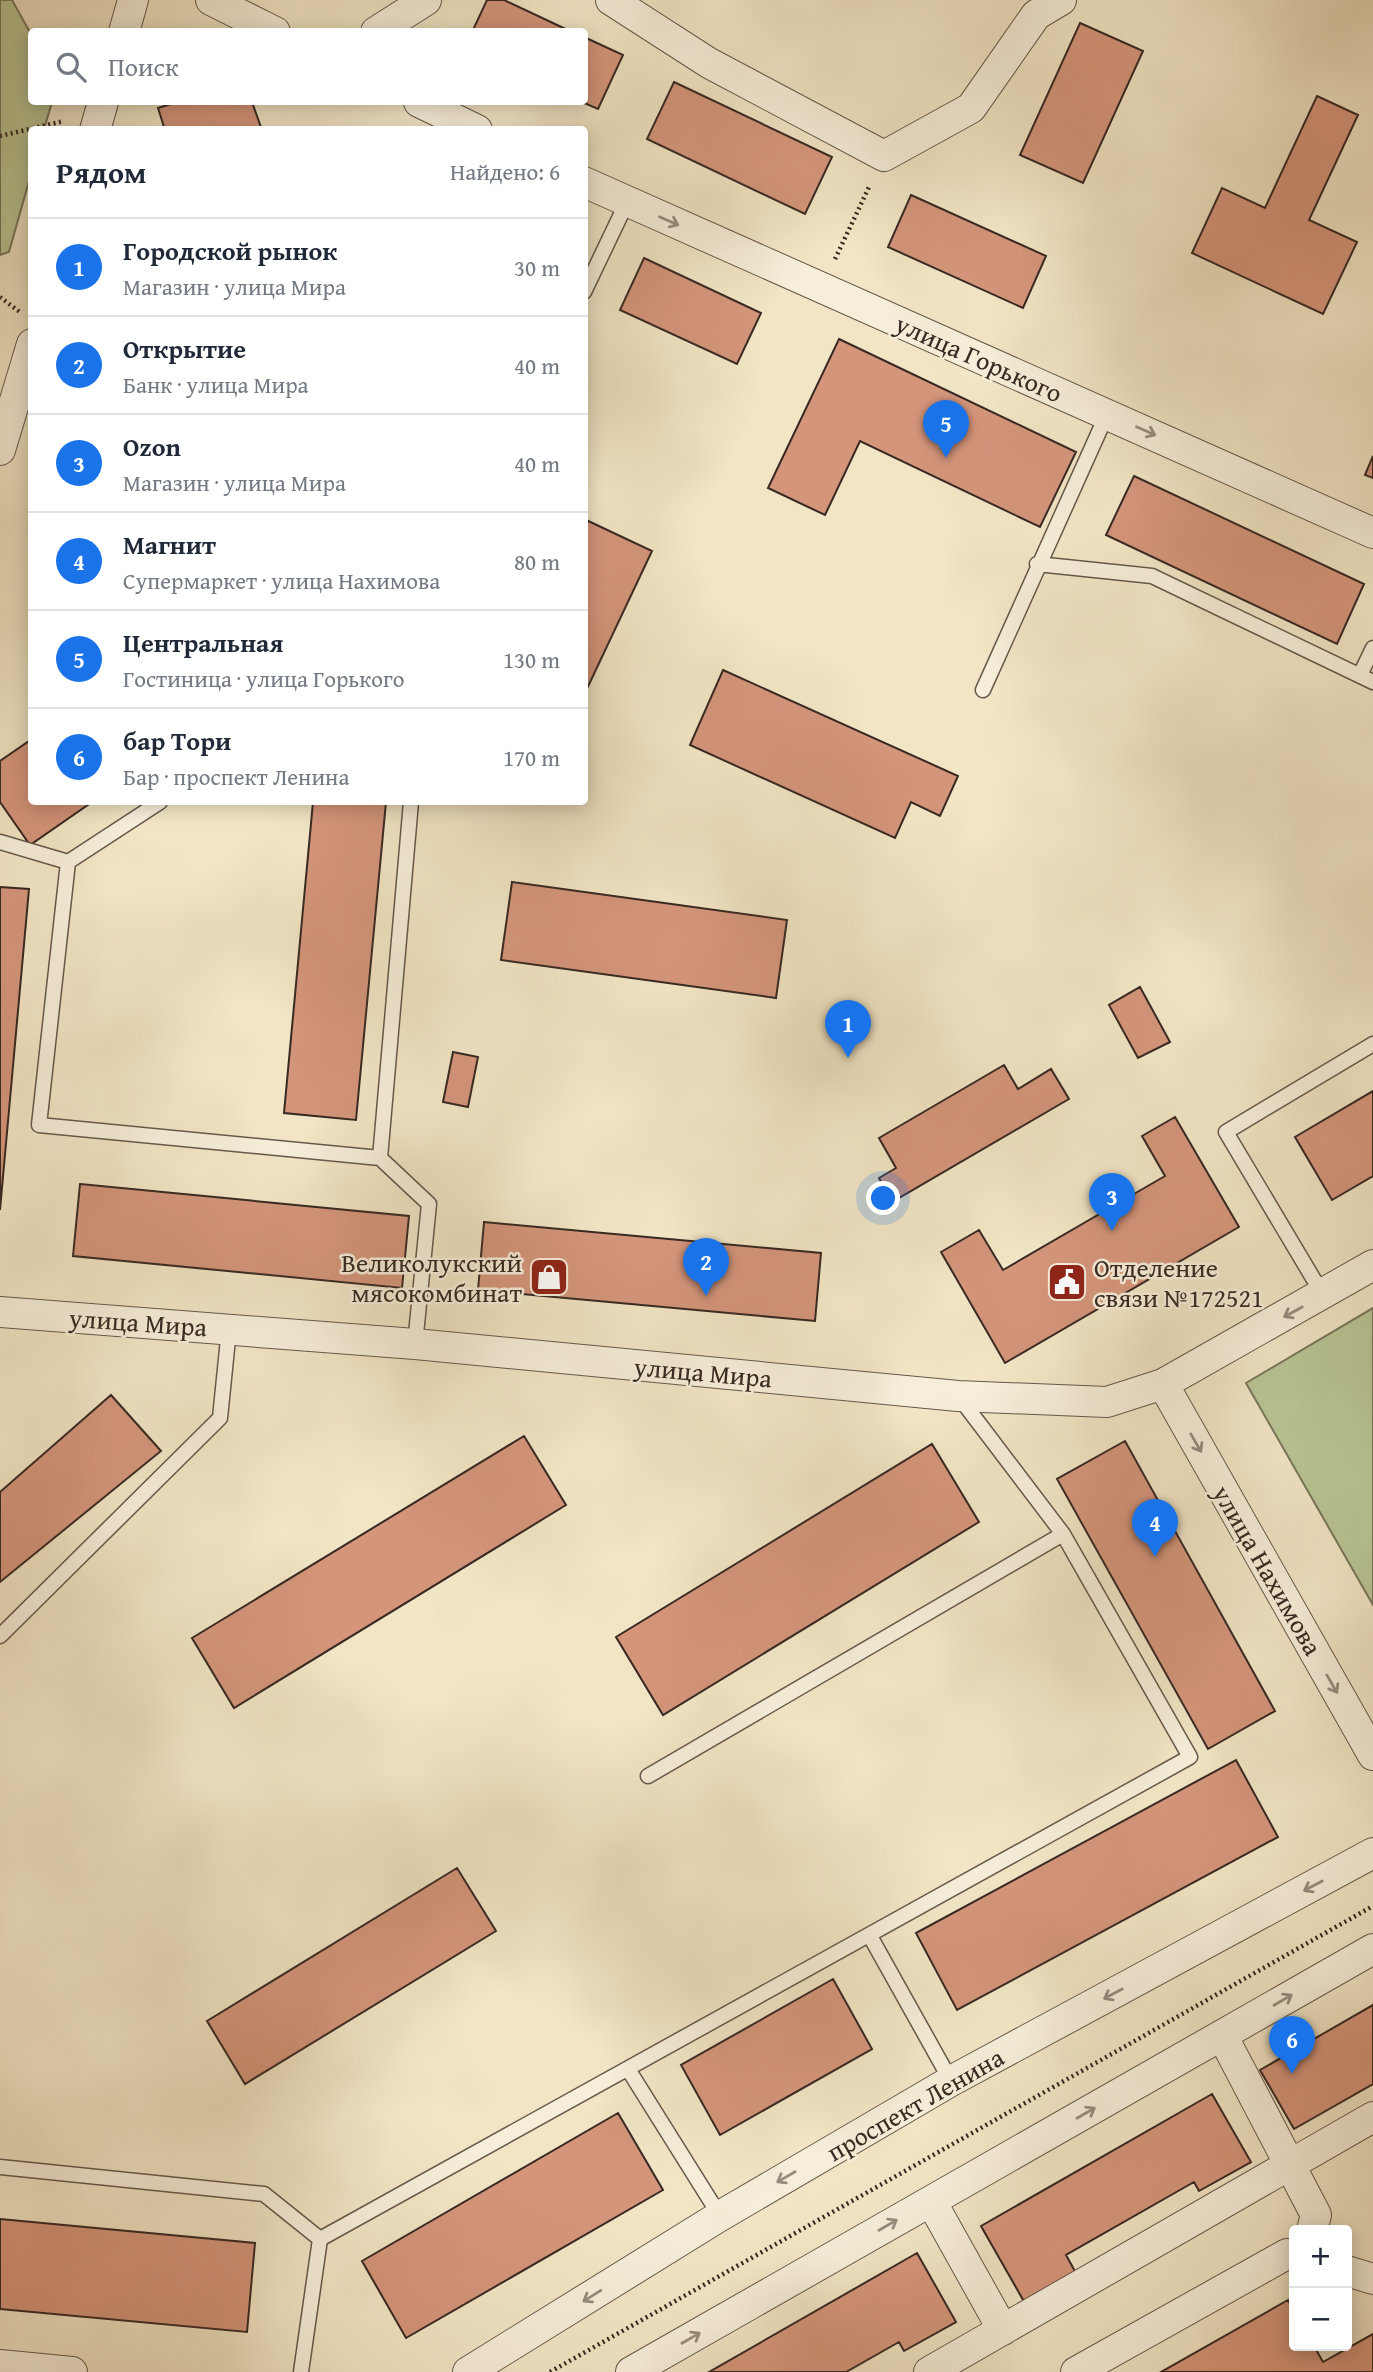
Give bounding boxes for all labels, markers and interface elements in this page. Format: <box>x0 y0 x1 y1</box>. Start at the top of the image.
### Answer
search box <box>28 28 588 105</box>
text: Поиск <box>108 47 179 86</box>
icon: search <box>52 48 90 86</box>
text: Рядом <box>56 150 147 194</box>
text: Найдено: 6 <box>450 155 560 188</box>
one-way arrow <box>657 215 679 228</box>
text: Городской рынок <box>123 231 337 270</box>
text: 1 <box>73 251 85 284</box>
text: 30 m <box>514 251 560 284</box>
text: Магазин · улица Мира <box>123 270 346 303</box>
street label: улица Горького <box>888 303 1069 412</box>
text: Открытие <box>123 329 246 368</box>
text: 2 <box>73 349 85 382</box>
text: 40 m <box>514 349 560 382</box>
text: Банк · улица Мира <box>123 368 309 401</box>
pin: 5 <box>923 400 969 458</box>
one-way arrow <box>1135 425 1156 438</box>
text: Ozon <box>123 427 181 466</box>
text: 3 <box>73 447 85 480</box>
text: 40 m <box>514 447 560 480</box>
text: Магазин · улица Мира <box>123 466 346 499</box>
text: Магнит <box>123 525 216 564</box>
text: 4 <box>73 545 85 578</box>
text: 80 m <box>514 545 560 578</box>
text: Супермаркет · улица Нахимова <box>123 564 440 597</box>
text: Центральная <box>123 623 283 662</box>
text: 5 <box>73 643 85 676</box>
text: 130 m <box>503 643 560 676</box>
text: Гостиница · улица Горького <box>123 662 404 695</box>
text: бар Тори <box>123 721 231 760</box>
text: 6 <box>73 741 85 774</box>
text: 170 m <box>503 741 560 774</box>
text: Бар · проспект Ленина <box>123 760 349 793</box>
pin: 1 <box>825 1000 871 1058</box>
pin: 3 <box>1089 1173 1135 1231</box>
your location <box>866 1181 900 1215</box>
pin: 2 <box>683 1238 729 1296</box>
place label: Великолукский мясокомбинат <box>341 1243 522 1312</box>
place label: Отделение связи №172521 <box>1094 1248 1264 1317</box>
shop icon: Великолукский мясокомбинат <box>528 1256 570 1298</box>
public building icon: Отделение связи №172521 <box>1046 1261 1088 1303</box>
street label: улица Мира <box>67 1298 209 1346</box>
one-way arrow <box>1284 1305 1304 1319</box>
street label: улица Мира <box>631 1346 774 1398</box>
one-way arrow <box>1189 1433 1203 1453</box>
street label: улица Нахимова <box>1203 1477 1333 1663</box>
pin: 4 <box>1132 1499 1178 1557</box>
one-way arrow <box>1326 1674 1340 1694</box>
one-way arrow <box>1303 1880 1324 1893</box>
one-way arrow <box>1103 1988 1124 2001</box>
one-way arrow <box>1273 1993 1293 2007</box>
pin: 6 <box>1269 2016 1315 2074</box>
street label: проспект Ленина <box>819 2037 1011 2171</box>
one-way arrow <box>1075 2106 1095 2120</box>
one-way arrow <box>777 2171 797 2185</box>
one-way arrow <box>877 2218 898 2231</box>
map controls <box>1289 2225 1352 2351</box>
button: + <box>1289 2225 1352 2288</box>
button: − <box>1289 2288 1352 2351</box>
one-way arrow <box>583 2290 603 2304</box>
one-way arrow <box>680 2331 700 2345</box>

